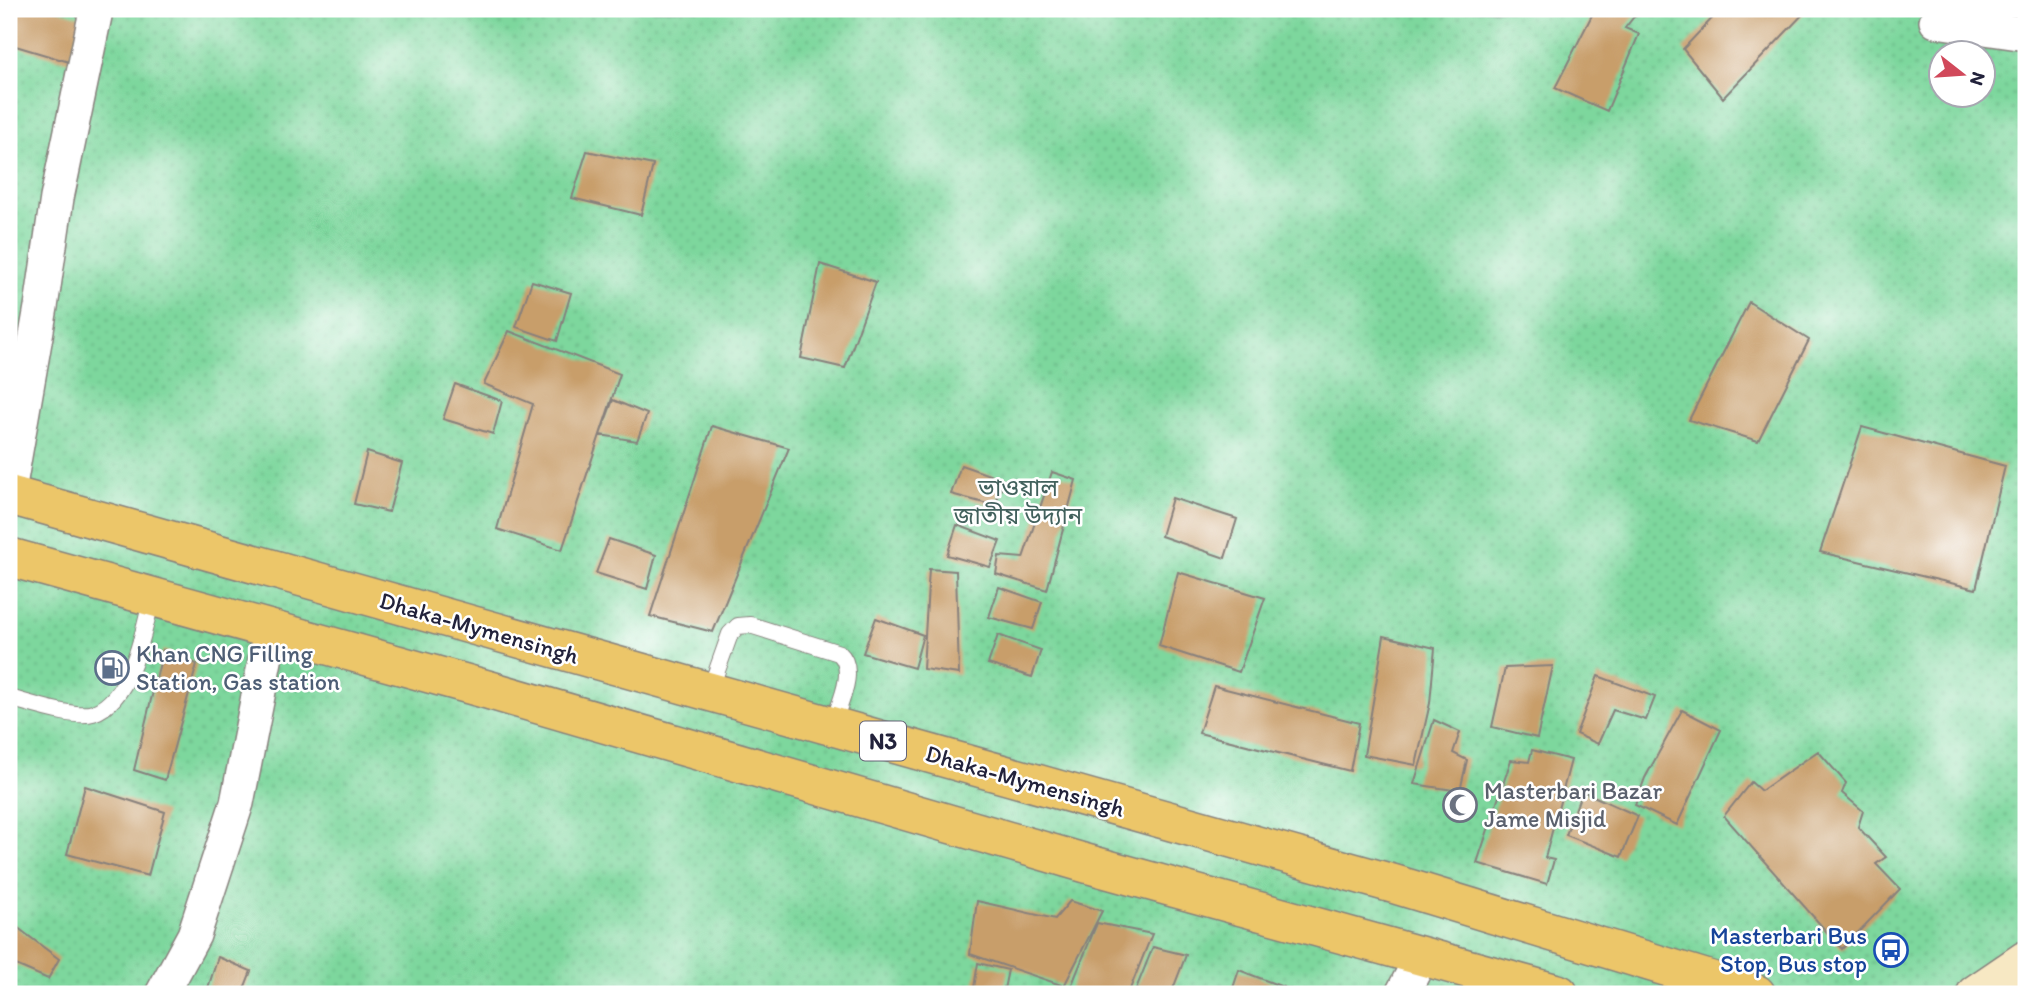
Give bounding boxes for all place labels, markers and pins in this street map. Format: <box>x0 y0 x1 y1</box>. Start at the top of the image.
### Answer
place label: Khan CNG Filling Station, Gas station <box>136 639 340 696</box>
fuel station icon: Khan CNG Filling Station, Gas station <box>93 649 131 687</box>
place label: Masterbari Bazar Jame Misjid <box>1484 776 1662 833</box>
mosque icon: Masterbari Bazar Jame Misjid <box>1441 786 1479 824</box>
place label: Masterbari Bus Stop, Bus stop <box>1710 921 1867 978</box>
bus stop icon: Masterbari Bus Stop, Bus stop <box>1872 931 1910 969</box>

